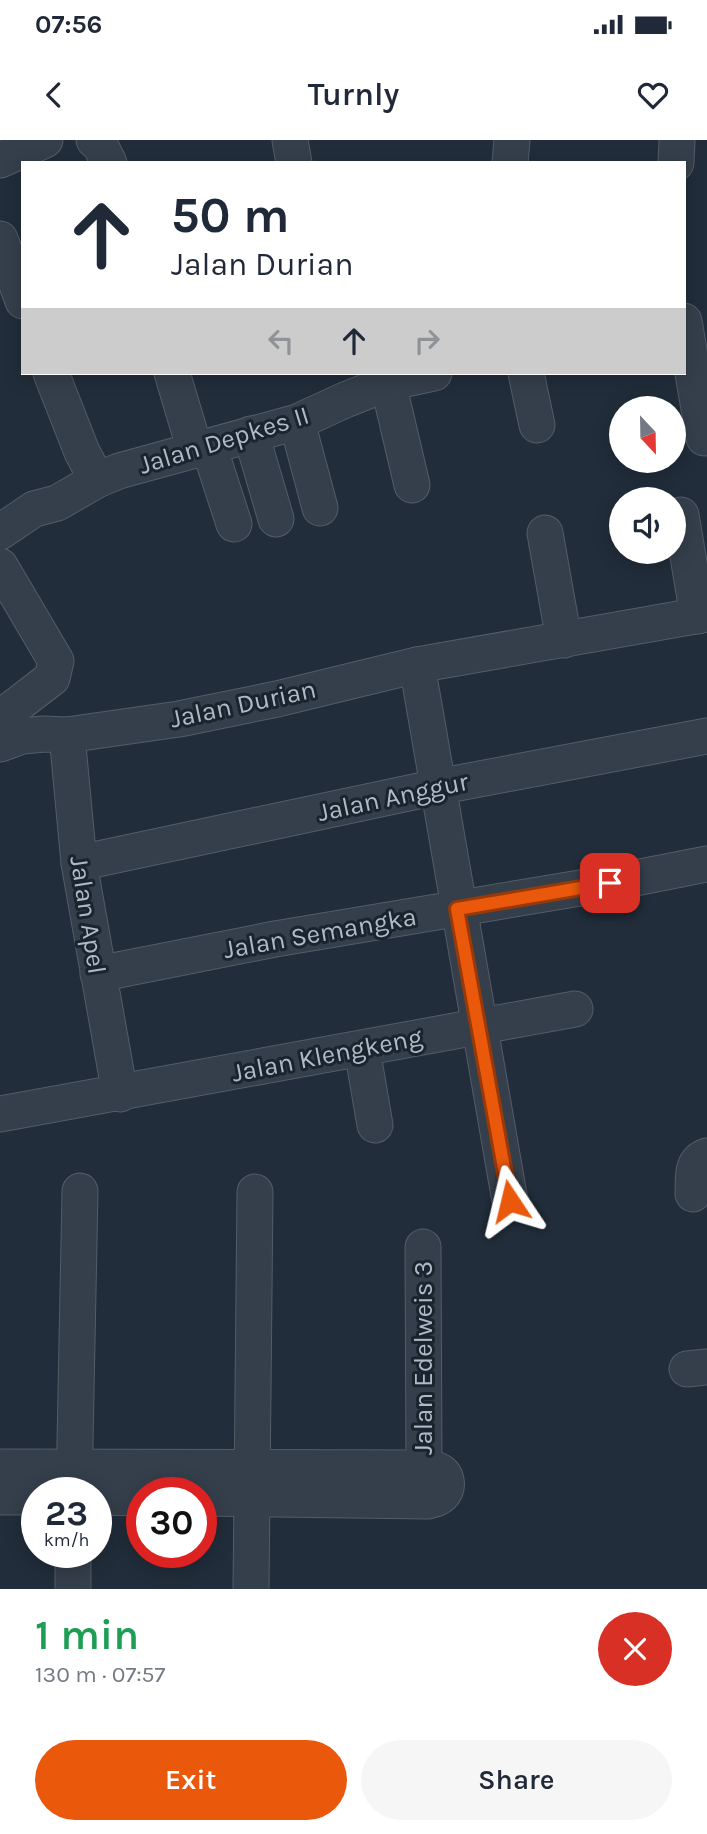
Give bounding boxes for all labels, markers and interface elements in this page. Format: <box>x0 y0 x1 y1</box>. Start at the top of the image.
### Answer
text: 07:56 <box>35 9 102 40</box>
icon: back <box>35 76 73 114</box>
text: Turnly <box>308 76 399 113</box>
icon: heart <box>634 76 672 114</box>
text: 50 m <box>171 187 289 244</box>
icon: ahead <box>56 189 147 280</box>
text: Jalan Durian <box>171 246 354 283</box>
icon: left <box>262 322 300 360</box>
icon: ahead <box>335 322 373 360</box>
icon: right <box>408 322 446 360</box>
north arrow <box>609 396 686 472</box>
map controls <box>609 396 686 564</box>
street label: Jalan Depkes II <box>135 399 313 481</box>
button: sound <box>609 487 686 564</box>
street label: Jalan Durian <box>167 673 319 735</box>
street label: Jalan Anggur <box>315 766 472 828</box>
pin <box>580 853 640 913</box>
street label: Jalan Apel <box>63 854 113 976</box>
icon: arrive <box>591 864 629 902</box>
street label: Jalan Semangka <box>221 901 419 965</box>
street label: Jalan Klengkeng <box>229 1021 425 1089</box>
position arrow <box>473 1164 547 1238</box>
street label: Jalan Edelweis 3 <box>408 1261 439 1455</box>
speed limit sign: 30 <box>126 1477 217 1568</box>
text: 23 <box>45 1493 88 1534</box>
text: km/h <box>44 1529 89 1551</box>
text: 1 min <box>35 1610 139 1660</box>
button: close <box>598 1612 672 1686</box>
text: 130 m · 07:57 <box>35 1661 165 1688</box>
button: Exit <box>35 1740 347 1820</box>
button: Share <box>361 1740 672 1820</box>

